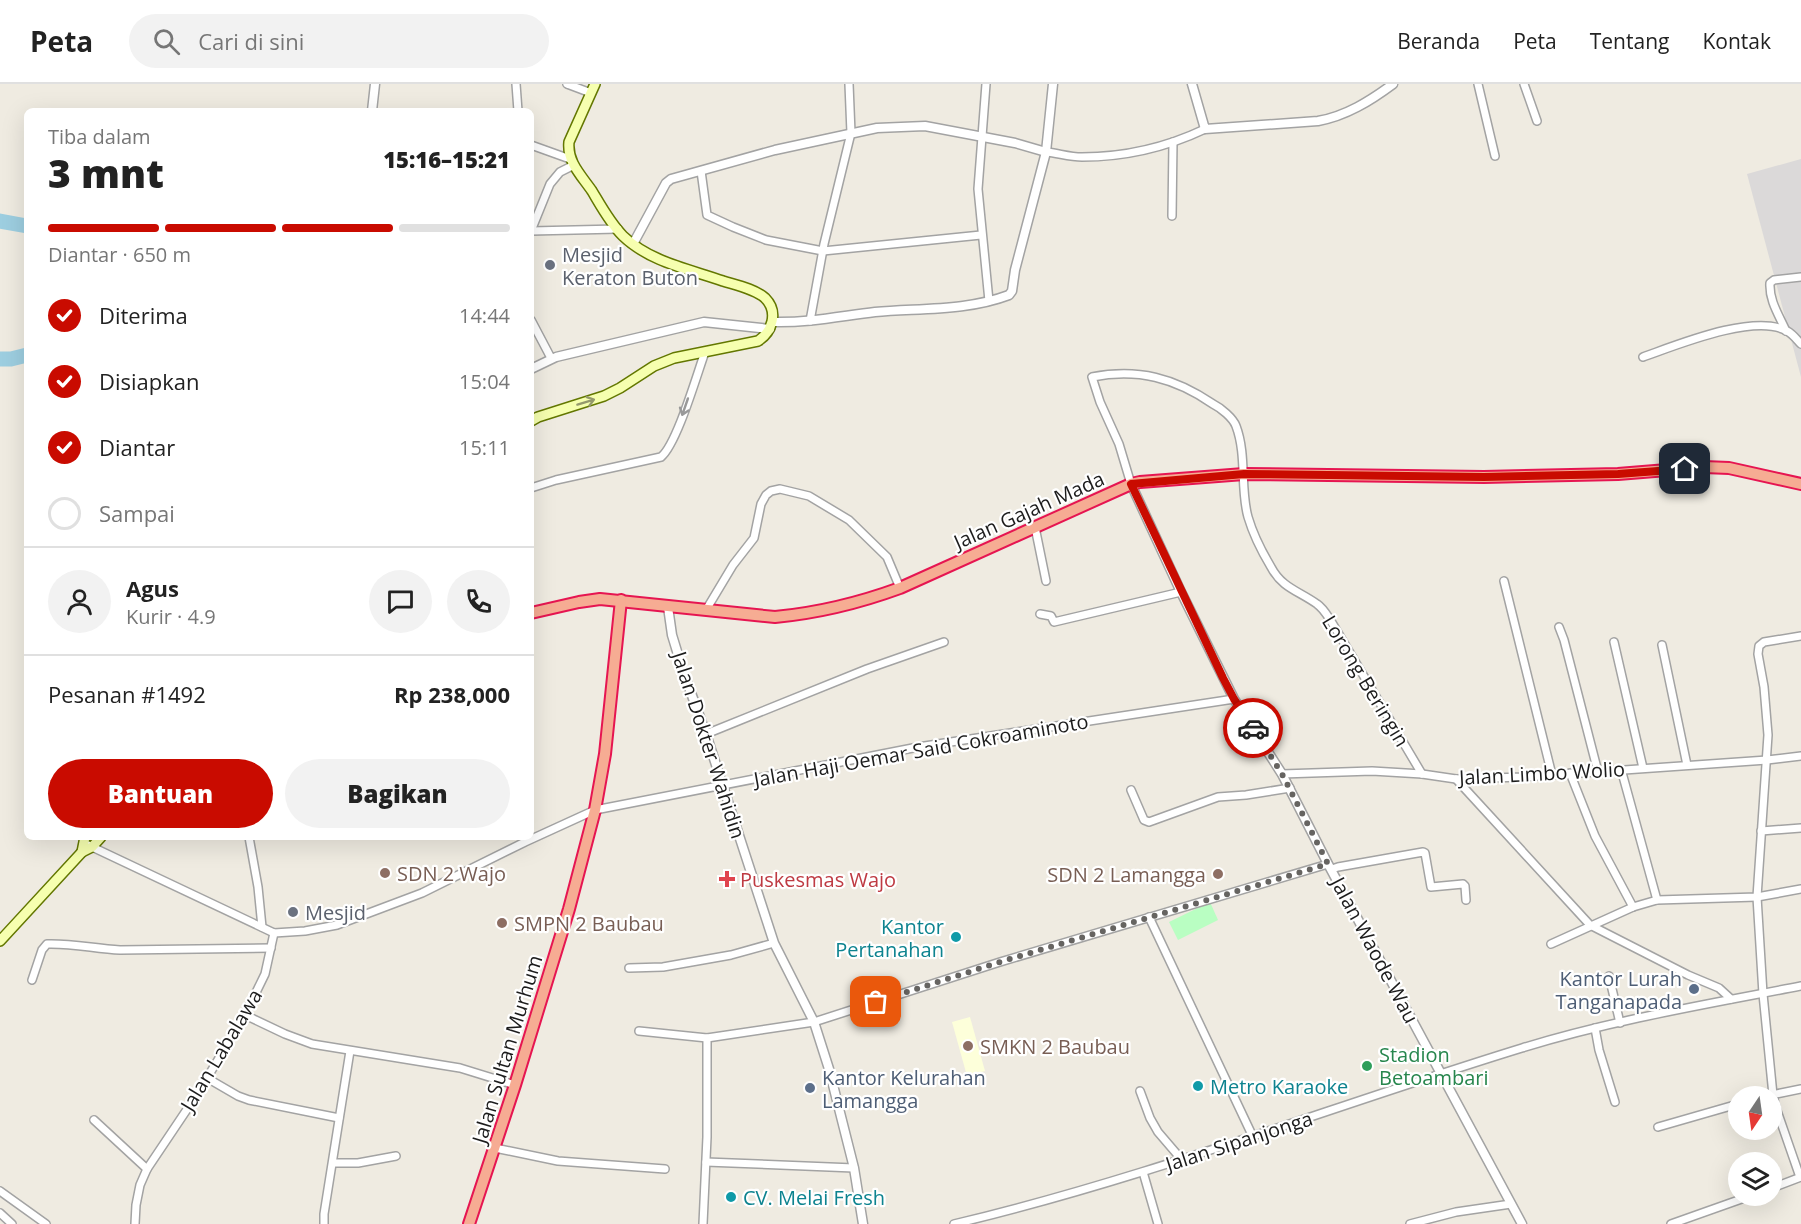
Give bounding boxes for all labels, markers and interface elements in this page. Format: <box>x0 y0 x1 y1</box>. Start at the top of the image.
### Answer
search box <box>129 14 549 68</box>
text: Peta <box>30 22 93 60</box>
icon: search <box>150 25 183 58</box>
text: Cari di sini <box>198 26 304 56</box>
text: Beranda <box>1397 27 1480 55</box>
text: Peta <box>1513 27 1557 55</box>
text: Tentang <box>1590 27 1669 55</box>
text: Kontak <box>1702 27 1771 55</box>
text: Tiba dalam <box>48 123 151 150</box>
text: 15:16–15:21 <box>383 144 510 174</box>
text: 3 mnt <box>48 146 164 199</box>
text: Diantar · 650 m <box>48 241 191 268</box>
place label: Mesjid Keraton Buton <box>562 241 698 291</box>
marker: Mesjid Keraton Buton <box>543 258 557 272</box>
icon: check <box>48 299 81 332</box>
text: Diterima <box>99 300 188 330</box>
text: 14:44 <box>459 302 510 329</box>
icon: check <box>48 365 81 398</box>
text: Disiapkan <box>99 366 200 396</box>
text: 15:04 <box>459 368 510 395</box>
one-way arrow <box>576 396 595 407</box>
one-way arrow <box>678 397 689 415</box>
icon: check <box>48 431 81 464</box>
text: Diantar <box>99 432 175 462</box>
text: 15:11 <box>459 434 510 461</box>
pin <box>1659 443 1710 494</box>
icon: home <box>1668 452 1701 485</box>
street label: Jalan Gajah Mada <box>948 465 1108 556</box>
text: Sampai <box>99 498 175 528</box>
button: person <box>48 570 111 633</box>
button: chat <box>369 570 432 633</box>
button: phone <box>447 570 510 633</box>
text: Agus <box>126 573 179 603</box>
text: Kurir · 4.9 <box>126 603 216 630</box>
street label: Lorong Beringin <box>1316 610 1416 752</box>
street label: Jalan Dokter Wahidin <box>665 646 752 842</box>
text: Pesanan #1492 <box>48 679 206 709</box>
text: Rp 238,000 <box>394 679 510 709</box>
courier <box>1223 698 1283 758</box>
street label: Jalan Haji Oemar Said Cokroaminoto <box>750 707 1090 793</box>
icon: car <box>1237 712 1270 745</box>
street label: Jalan Limbo Wolio <box>1456 755 1626 791</box>
button: Bantuan <box>48 759 273 828</box>
button: Bagikan <box>285 759 510 828</box>
place label: SDN 2 Wajo <box>397 860 506 887</box>
place label: SDN 2 Lamangga <box>1047 861 1206 888</box>
marker: SDN 2 Wajo <box>378 866 392 880</box>
place label: Puskesmas Wajo <box>740 866 896 893</box>
marker: SDN 2 Lamangga <box>1211 867 1225 881</box>
marker: Puskesmas Wajo <box>718 870 736 888</box>
street label: Jalan Waode Wau <box>1324 870 1425 1028</box>
place label: Mesjid <box>305 899 366 926</box>
marker: Mesjid <box>286 905 300 919</box>
place label: SMPN 2 Baubau <box>514 910 664 937</box>
place label: Kantor Pertanahan <box>835 913 944 963</box>
marker: SMPN 2 Baubau <box>495 916 509 930</box>
marker: Kantor Pertanahan <box>949 930 963 944</box>
street label: Jalan Sultan Murhum <box>465 952 549 1148</box>
place label: Kantor Lurah Tanganapada <box>1556 965 1682 1015</box>
pin <box>850 976 901 1027</box>
marker: Kantor Lurah Tanganapada <box>1687 982 1701 996</box>
street label: Jalan Labalawa <box>173 984 268 1118</box>
icon: bag <box>859 985 892 1018</box>
place label: SMKN 2 Baubau <box>980 1033 1130 1060</box>
marker: SMKN 2 Baubau <box>961 1039 975 1053</box>
place label: Stadion Betoambari <box>1379 1041 1489 1091</box>
marker: Stadion Betoambari <box>1360 1059 1374 1073</box>
place label: Kantor Kelurahan Lamangga <box>822 1064 986 1114</box>
place label: Metro Karaoke <box>1210 1073 1348 1100</box>
marker: Metro Karaoke <box>1191 1079 1205 1093</box>
marker: Kantor Kelurahan Lamangga <box>803 1081 817 1095</box>
north arrow <box>1728 1086 1782 1140</box>
map controls <box>1728 1086 1782 1206</box>
street label: Jalan Sipanjonga <box>1160 1105 1316 1178</box>
button: layers <box>1728 1152 1782 1206</box>
place label: CV. Melai Fresh <box>743 1184 885 1211</box>
marker: CV. Melai Fresh <box>724 1190 738 1204</box>

